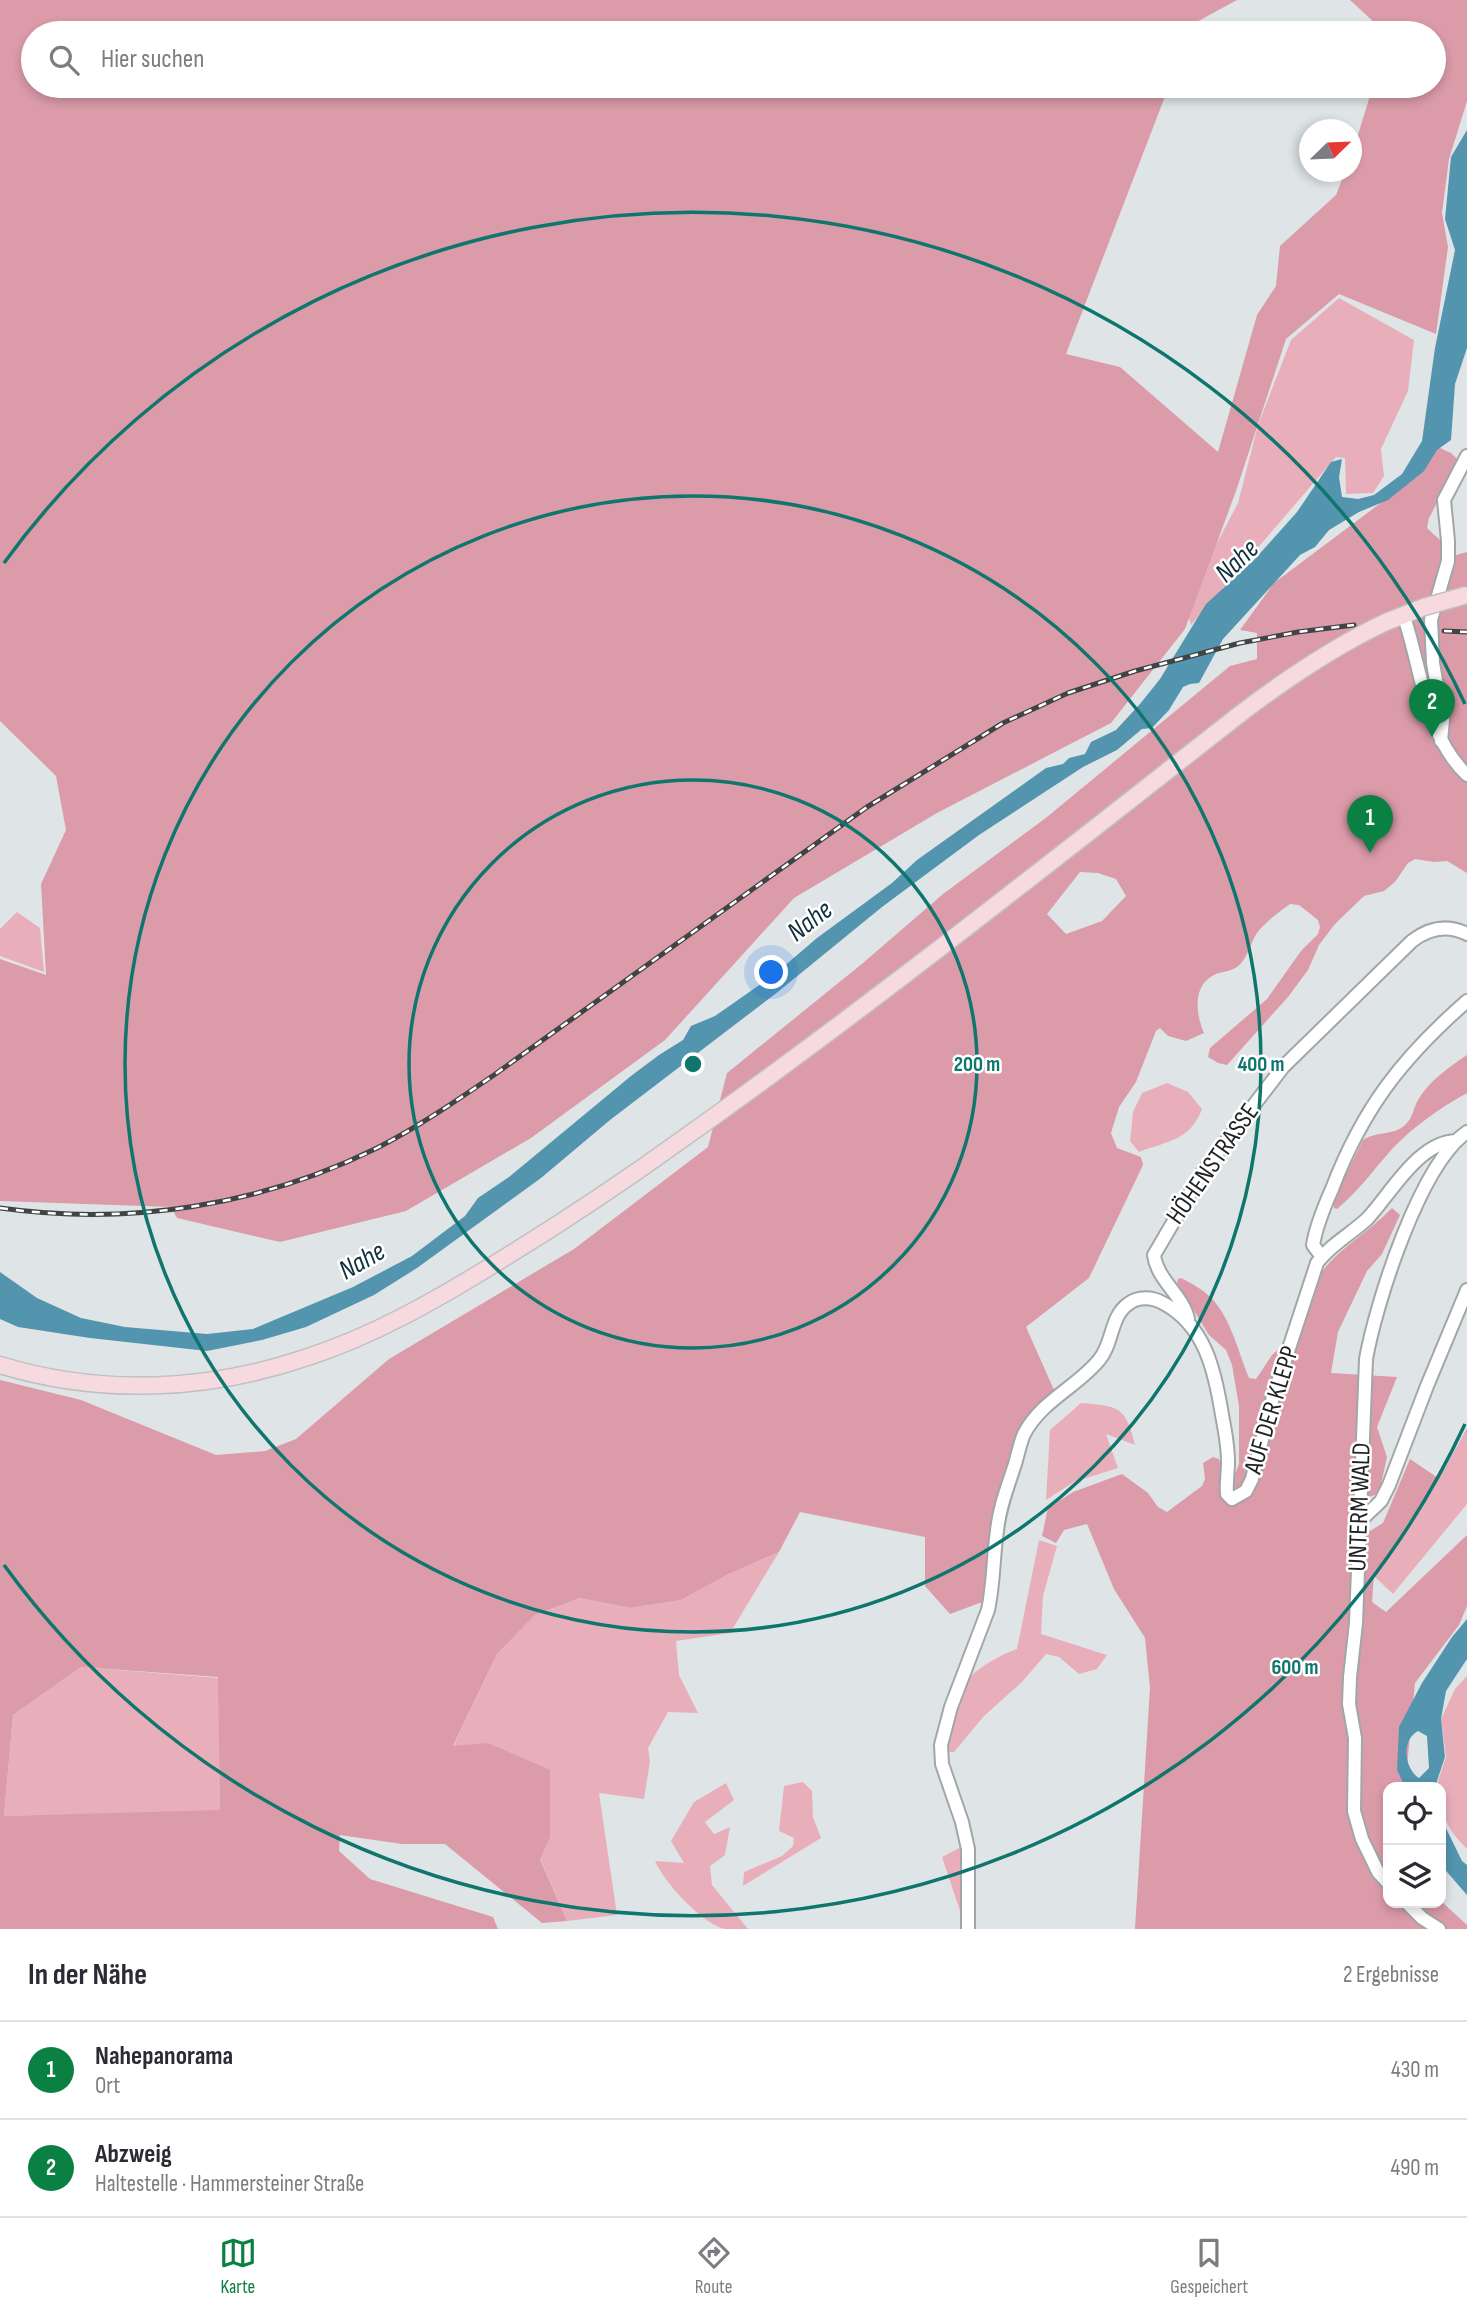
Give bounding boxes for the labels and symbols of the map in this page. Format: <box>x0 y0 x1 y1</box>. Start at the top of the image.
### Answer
north arrow <box>1299 119 1362 182</box>
water label: Nahe <box>1208 532 1266 590</box>
pin: 2 <box>1409 679 1455 737</box>
pin: 1 <box>1347 795 1393 853</box>
water label: Nahe <box>781 893 839 949</box>
your location <box>754 955 788 989</box>
centre of rings <box>681 1052 705 1076</box>
text: 200 m <box>954 1052 1000 1077</box>
text: 400 m <box>1238 1052 1284 1077</box>
street label: HÖHENSTRASSE <box>1160 1098 1266 1230</box>
water label: Nahe <box>333 1235 391 1287</box>
street label: AUF DER KLEPP <box>1238 1342 1306 1478</box>
street label: UNTERM WALD <box>1342 1442 1378 1572</box>
text: 600 m <box>1271 1655 1319 1680</box>

